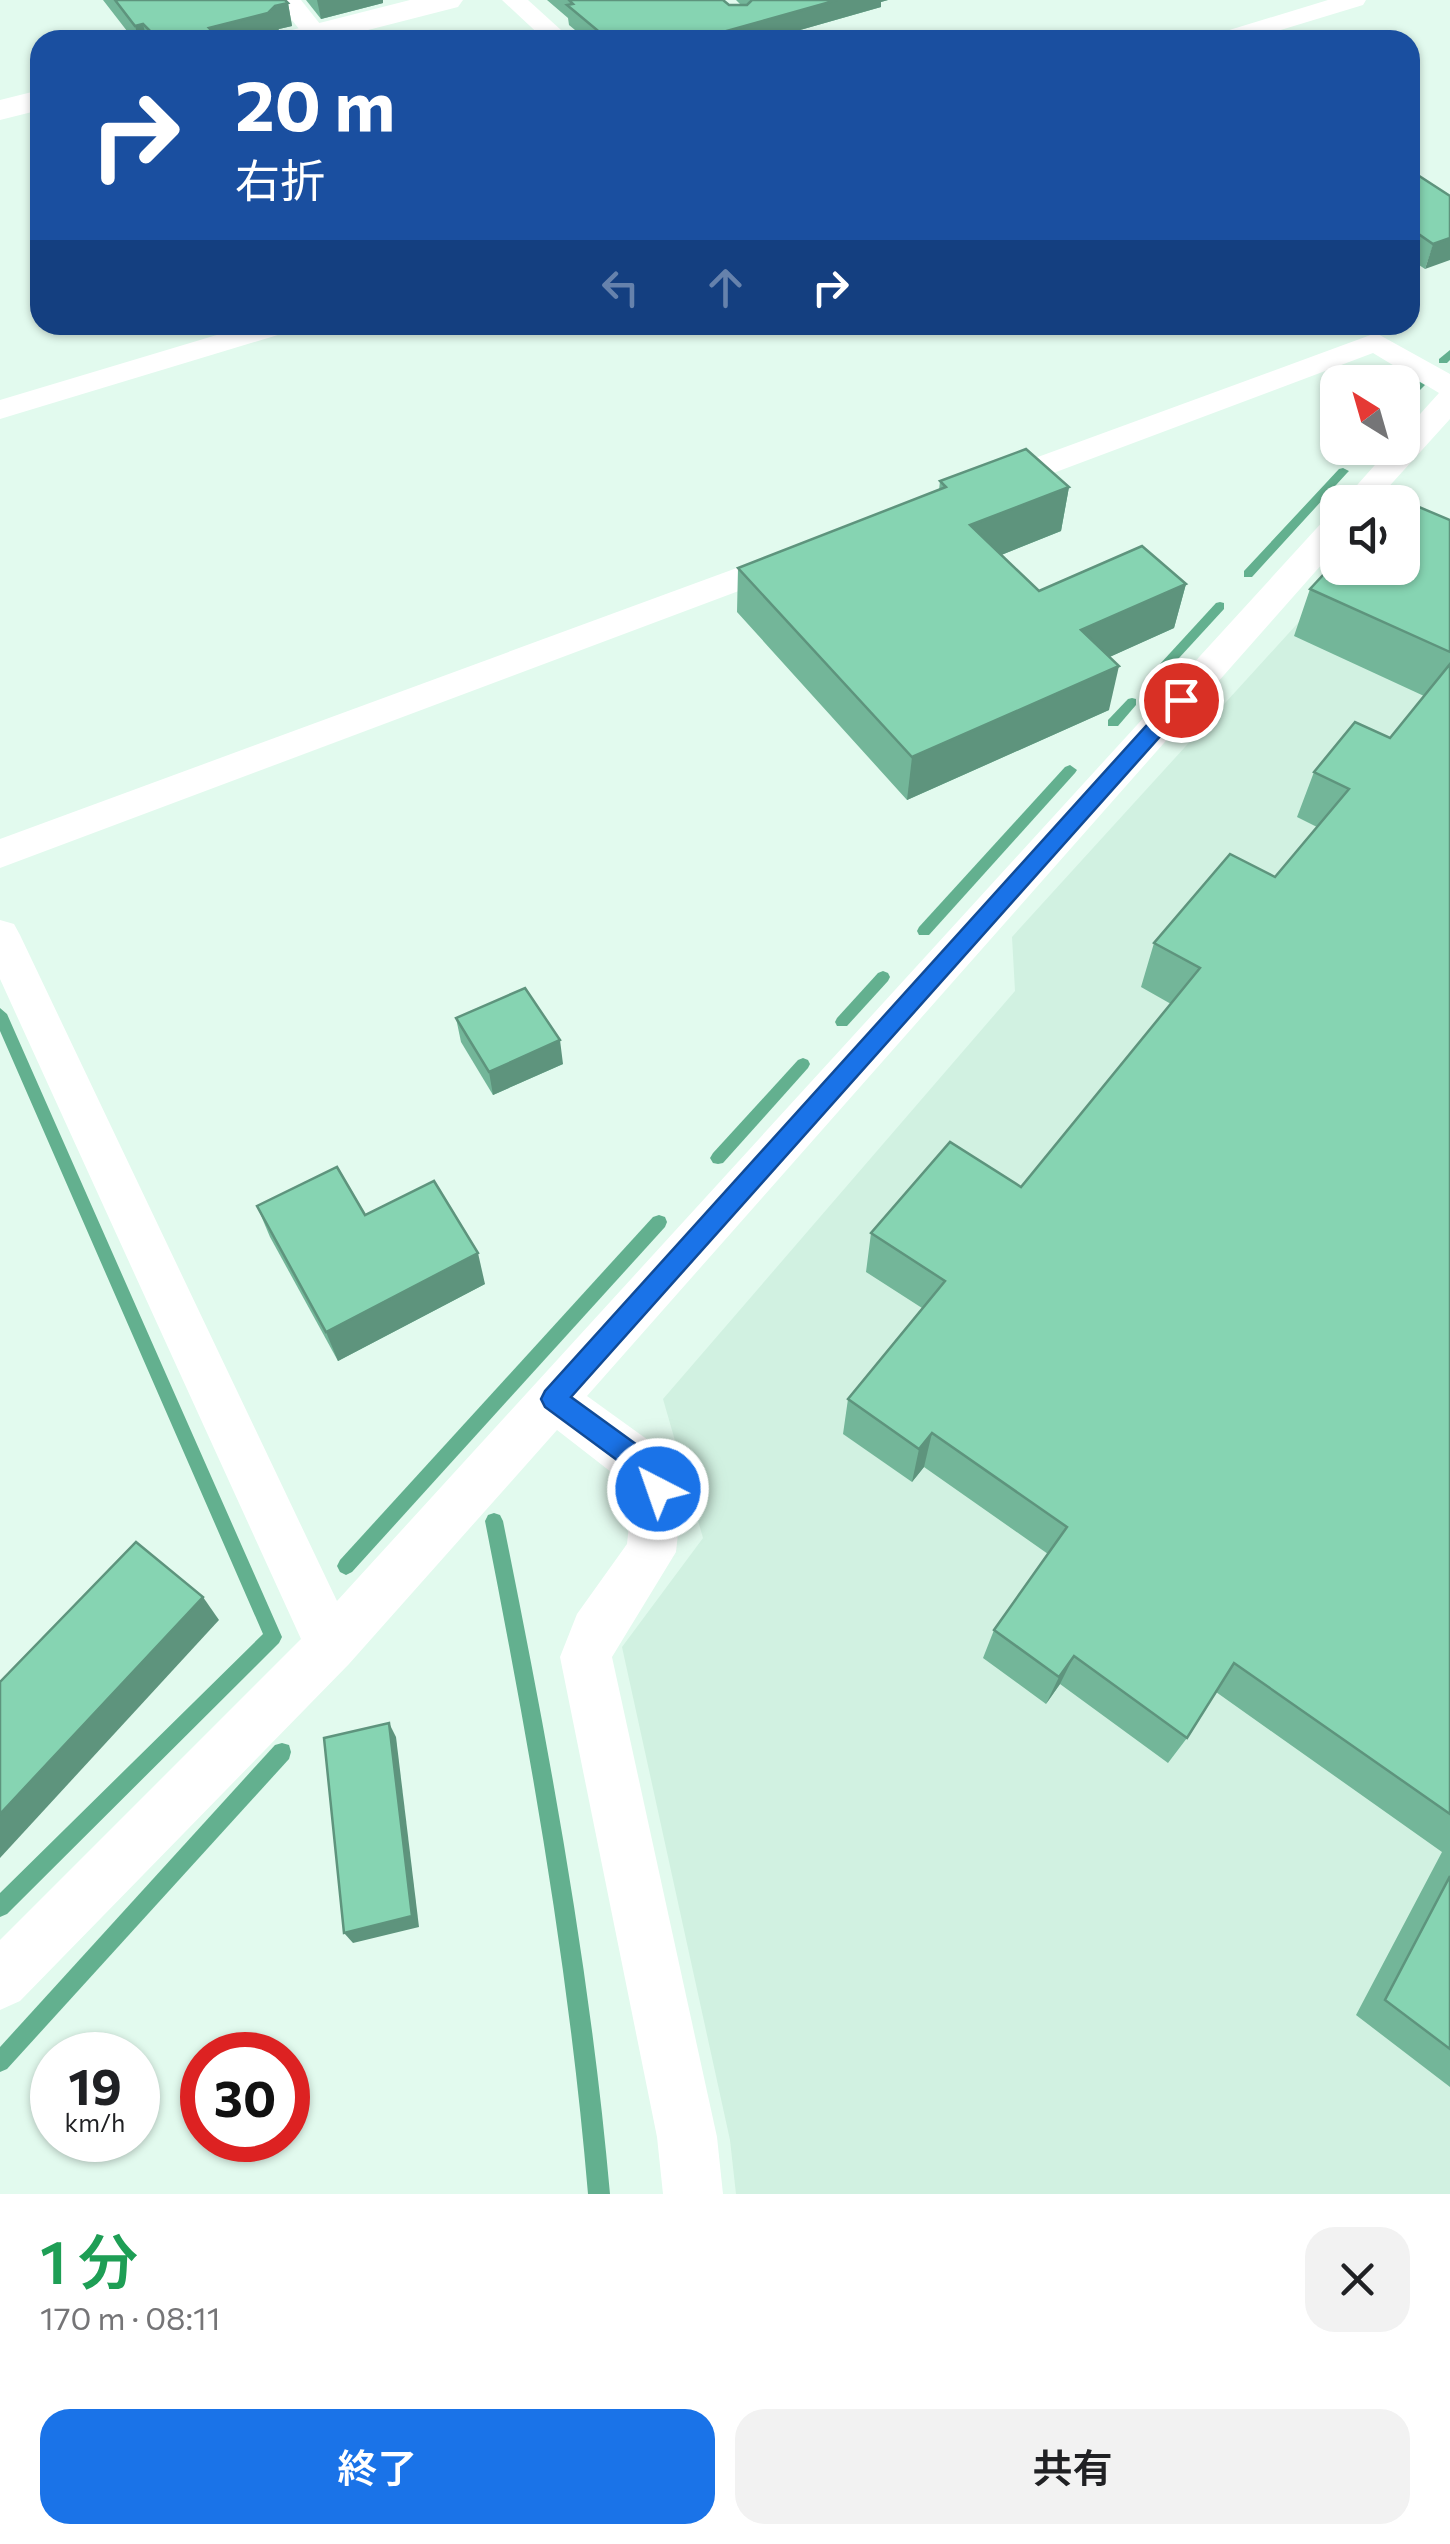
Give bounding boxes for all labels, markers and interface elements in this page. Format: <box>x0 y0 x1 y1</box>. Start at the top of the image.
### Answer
text: 20 m <box>235 60 395 145</box>
icon: right <box>70 70 200 200</box>
text: 右折 <box>235 151 325 206</box>
icon: left <box>593 260 648 315</box>
icon: ahead <box>698 260 753 315</box>
icon: right <box>803 260 858 315</box>
north arrow <box>1320 365 1420 465</box>
map controls <box>1320 365 1420 585</box>
button: sound <box>1320 485 1420 585</box>
pin <box>1139 658 1224 743</box>
icon: arrive <box>1154 673 1209 728</box>
position arrow <box>606 1437 710 1541</box>
speed limit sign: 30 <box>180 2032 310 2162</box>
text: 19 <box>68 2054 122 2115</box>
text: km/h <box>65 2107 125 2137</box>
text: 1 分 <box>40 2223 138 2296</box>
button: close <box>1305 2227 1410 2332</box>
text: 170 m · 08:11 <box>40 2297 220 2337</box>
button: 終了 <box>40 2409 715 2524</box>
button: 共有 <box>735 2409 1410 2524</box>

